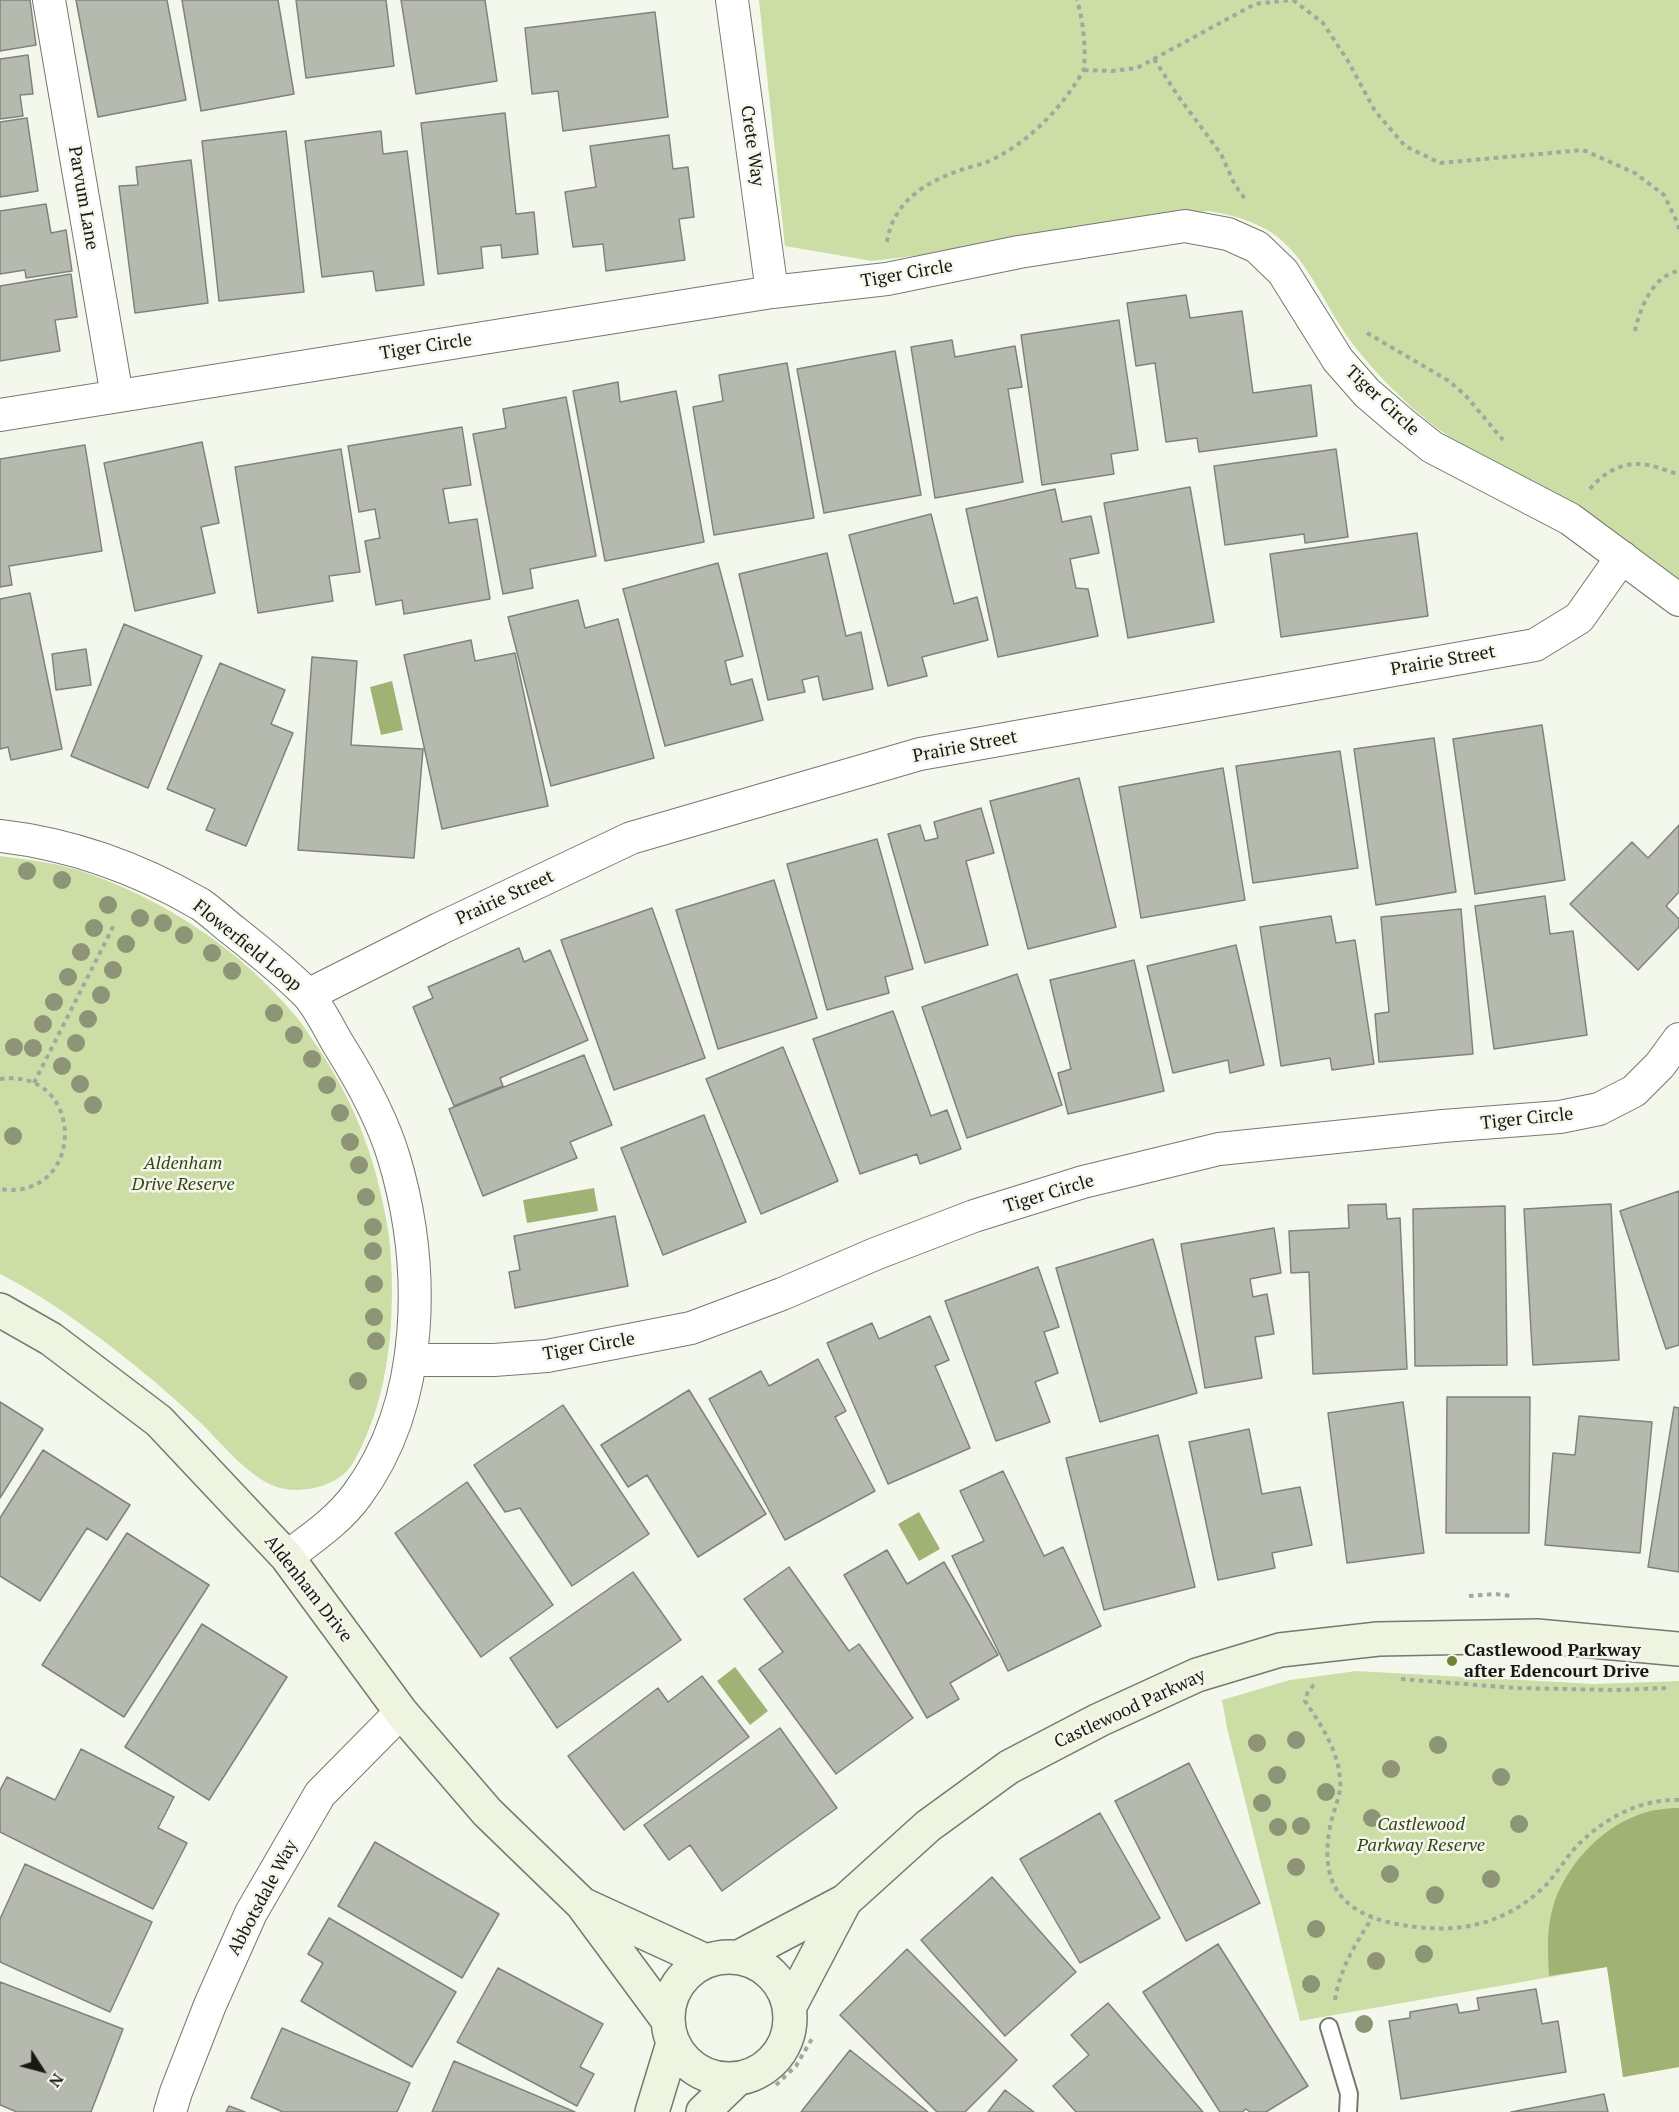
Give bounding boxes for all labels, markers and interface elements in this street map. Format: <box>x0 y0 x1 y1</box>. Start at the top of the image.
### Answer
street label: Crete Way <box>736 104 768 188</box>
street label: Parvum Lane <box>63 144 103 252</box>
street label: Tiger Circle <box>859 255 955 293</box>
street label: Tiger Circle <box>378 329 474 365</box>
street label: Tiger Circle <box>1341 361 1423 441</box>
street label: Prairie Street <box>1389 641 1497 681</box>
street label: Prairie Street <box>911 726 1019 768</box>
street label: Prairie Street <box>452 866 558 930</box>
street label: Flowerfield Loop <box>188 896 306 996</box>
street label: Tiger Circle <box>1480 1103 1574 1135</box>
park label: Aldenham Drive Reserve <box>131 1153 235 1196</box>
street label: Tiger Circle <box>1001 1170 1097 1218</box>
street label: Tiger Circle <box>541 1328 637 1366</box>
street label: Aldenham Drive <box>259 1531 357 1647</box>
place label: Castlewood Parkway after Edencourt Drive <box>1464 1640 1649 1682</box>
marker: Castlewood Parkway after Edencourt Drive <box>1445 1654 1459 1668</box>
street label: Castlewood Parkway <box>1051 1665 1209 1753</box>
park label: Castlewood Parkway Reserve <box>1357 1814 1485 1856</box>
street label: Abbotsdale Way <box>223 1836 303 1960</box>
north arrow <box>12 2040 72 2100</box>
text: N <box>44 2069 69 2092</box>

